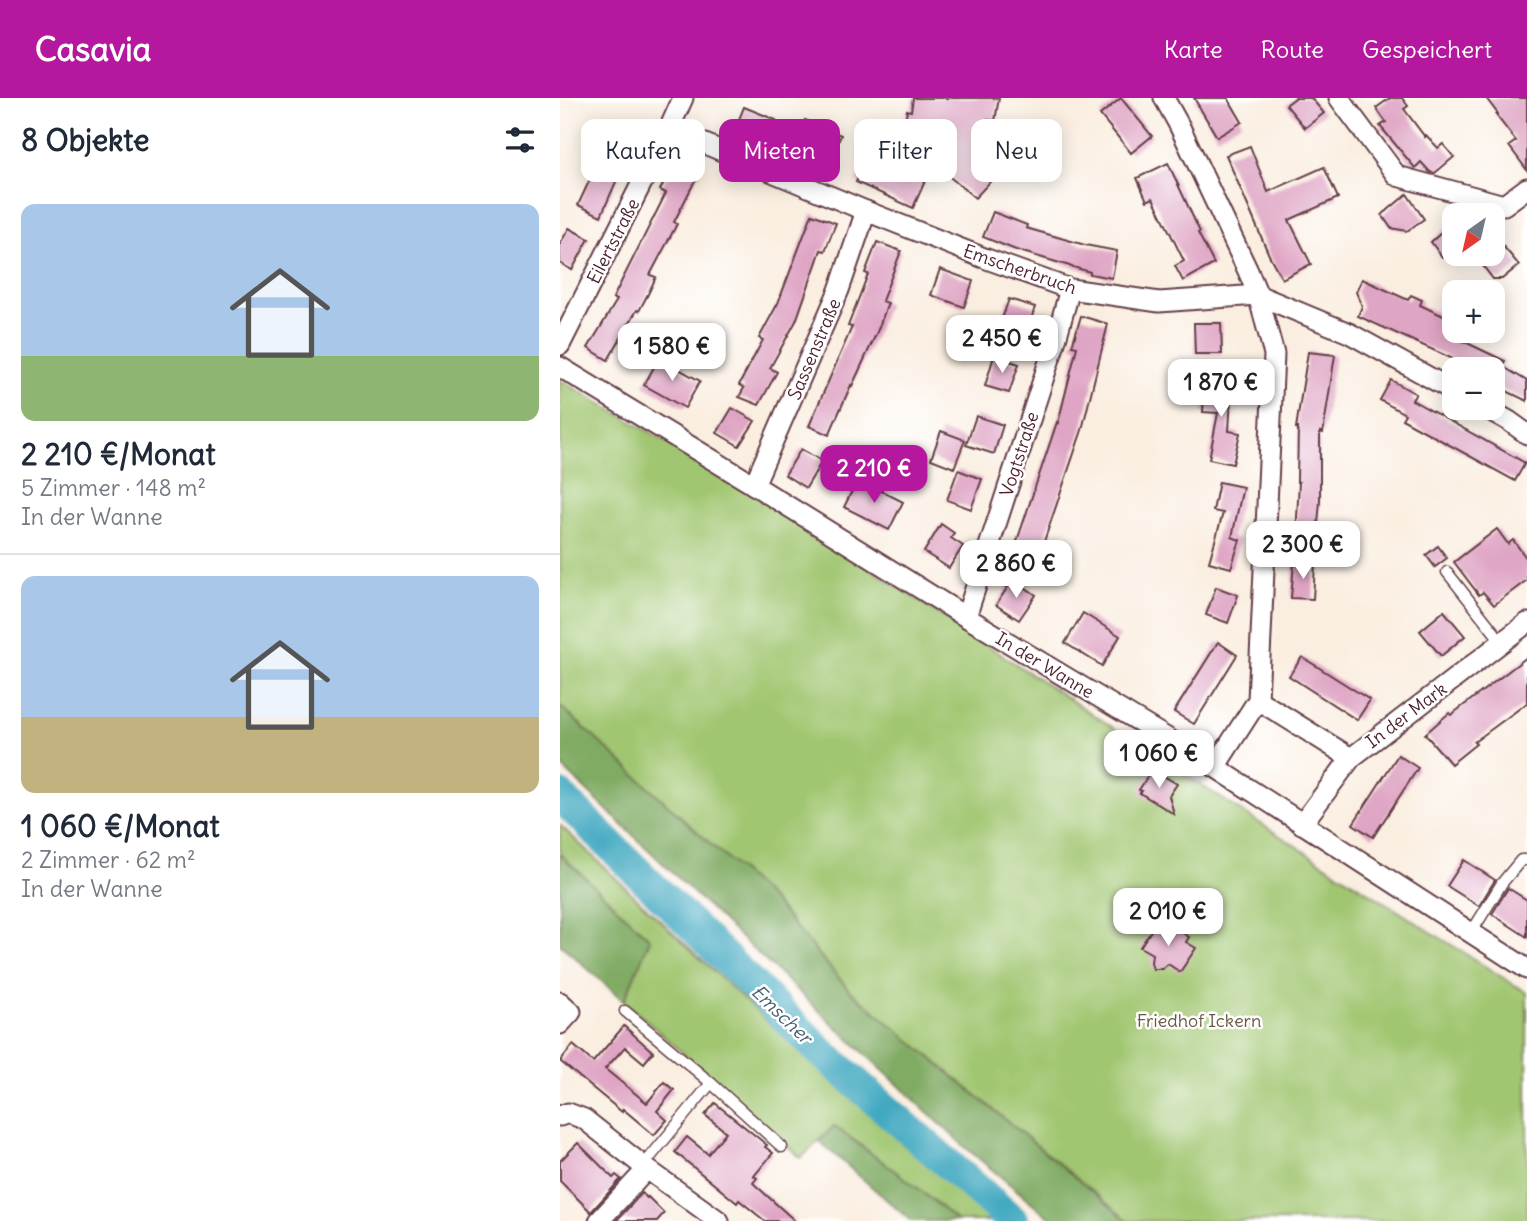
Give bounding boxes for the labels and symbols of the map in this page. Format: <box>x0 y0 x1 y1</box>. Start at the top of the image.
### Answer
street label: Eilertstraße <box>582 194 644 288</box>
north arrow <box>1442 203 1505 266</box>
street label: Emscherbruch <box>960 239 1080 299</box>
street label: Sassenstraße <box>782 295 846 403</box>
pin: 2 450 € <box>937 316 1067 375</box>
pin: 1 580 € <box>607 324 737 383</box>
pin: 1 870 € <box>1156 360 1286 419</box>
street label: Vogtstraße <box>994 409 1044 499</box>
pin: 2 210 € <box>809 446 939 505</box>
pin: 2 300 € <box>1238 522 1368 581</box>
pin: 2 860 € <box>951 540 1081 600</box>
street label: In der Wanne <box>992 627 1098 703</box>
street label: In der Mark <box>1361 677 1451 753</box>
pin: 1 060 € <box>1094 730 1224 790</box>
pin: 2 010 € <box>1103 888 1233 948</box>
water label: Emscher <box>747 979 819 1050</box>
park label: Friedhof Ickern <box>1137 1009 1261 1032</box>

